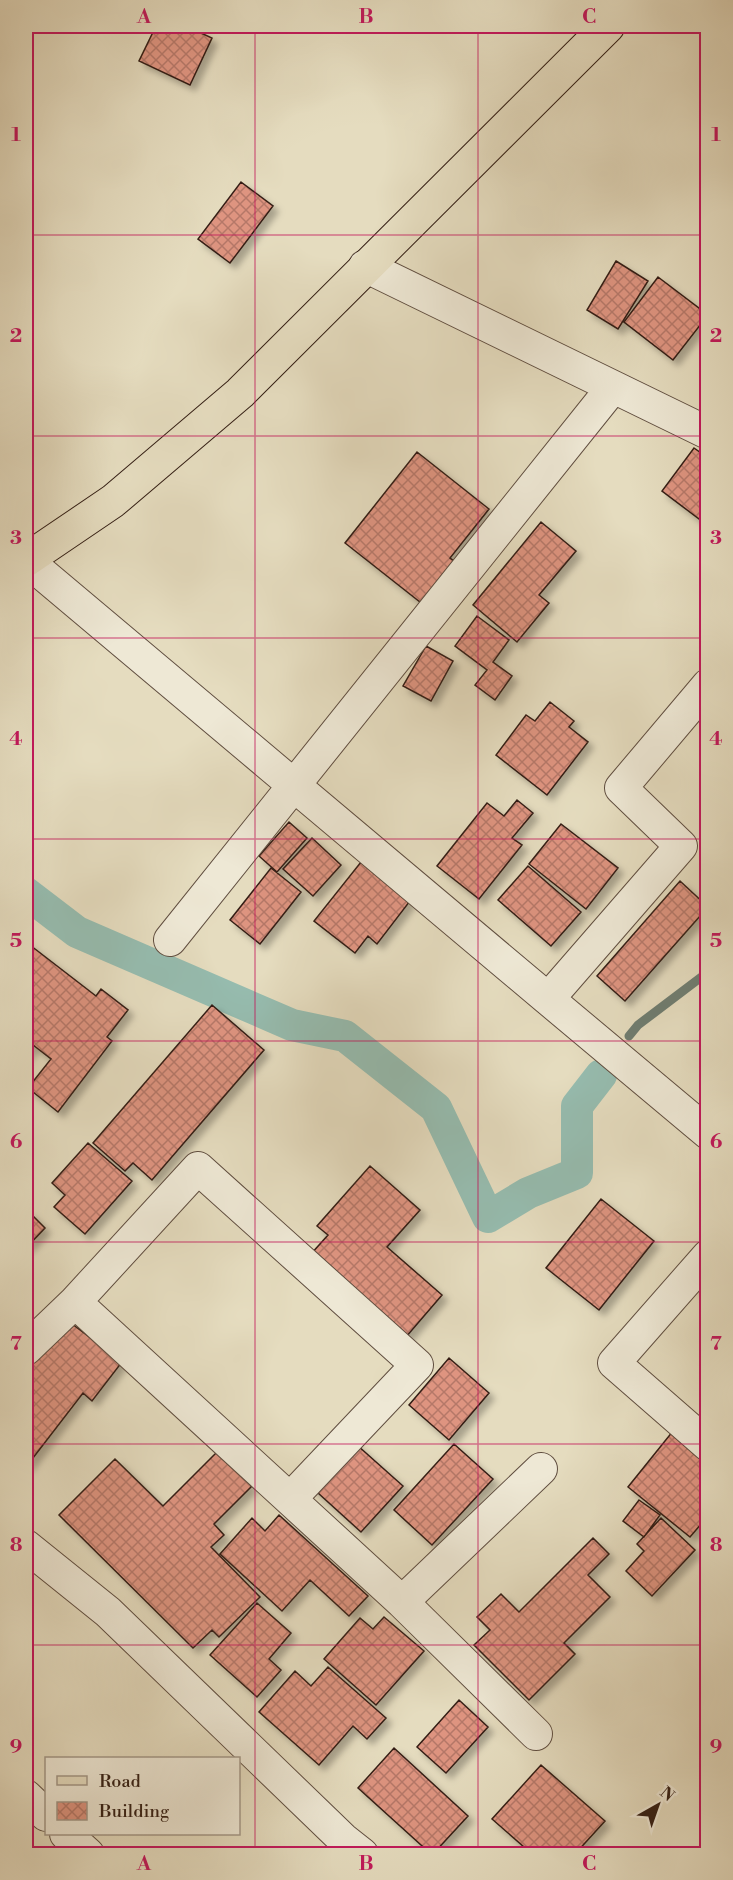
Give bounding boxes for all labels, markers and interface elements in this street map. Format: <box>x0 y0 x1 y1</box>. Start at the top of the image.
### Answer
text: A <box>136 5 152 30</box>
text: B <box>358 5 374 30</box>
text: C <box>582 5 596 30</box>
text: 1 <box>11 123 21 148</box>
text: 1 <box>711 123 721 148</box>
text: 2 <box>10 324 22 349</box>
text: 2 <box>710 324 722 349</box>
text: 3 <box>10 526 22 551</box>
text: 3 <box>710 526 722 551</box>
text: 4 <box>9 727 23 752</box>
text: 4 <box>709 727 723 752</box>
text: 5 <box>10 929 22 954</box>
text: 5 <box>710 929 722 954</box>
text: 6 <box>10 1130 23 1155</box>
text: 6 <box>710 1130 723 1155</box>
text: 7 <box>10 1332 22 1357</box>
text: 7 <box>710 1332 722 1357</box>
text: 8 <box>10 1533 23 1558</box>
text: 8 <box>710 1533 723 1558</box>
text: 9 <box>10 1735 22 1760</box>
text: 9 <box>710 1735 722 1760</box>
legend <box>45 1757 240 1835</box>
text: Road <box>99 1770 142 1793</box>
north arrow <box>628 1775 688 1835</box>
text: N <box>656 1783 679 1806</box>
text: Building <box>98 1800 170 1823</box>
text: A <box>136 1852 152 1877</box>
text: B <box>358 1852 374 1877</box>
text: C <box>582 1852 596 1877</box>

